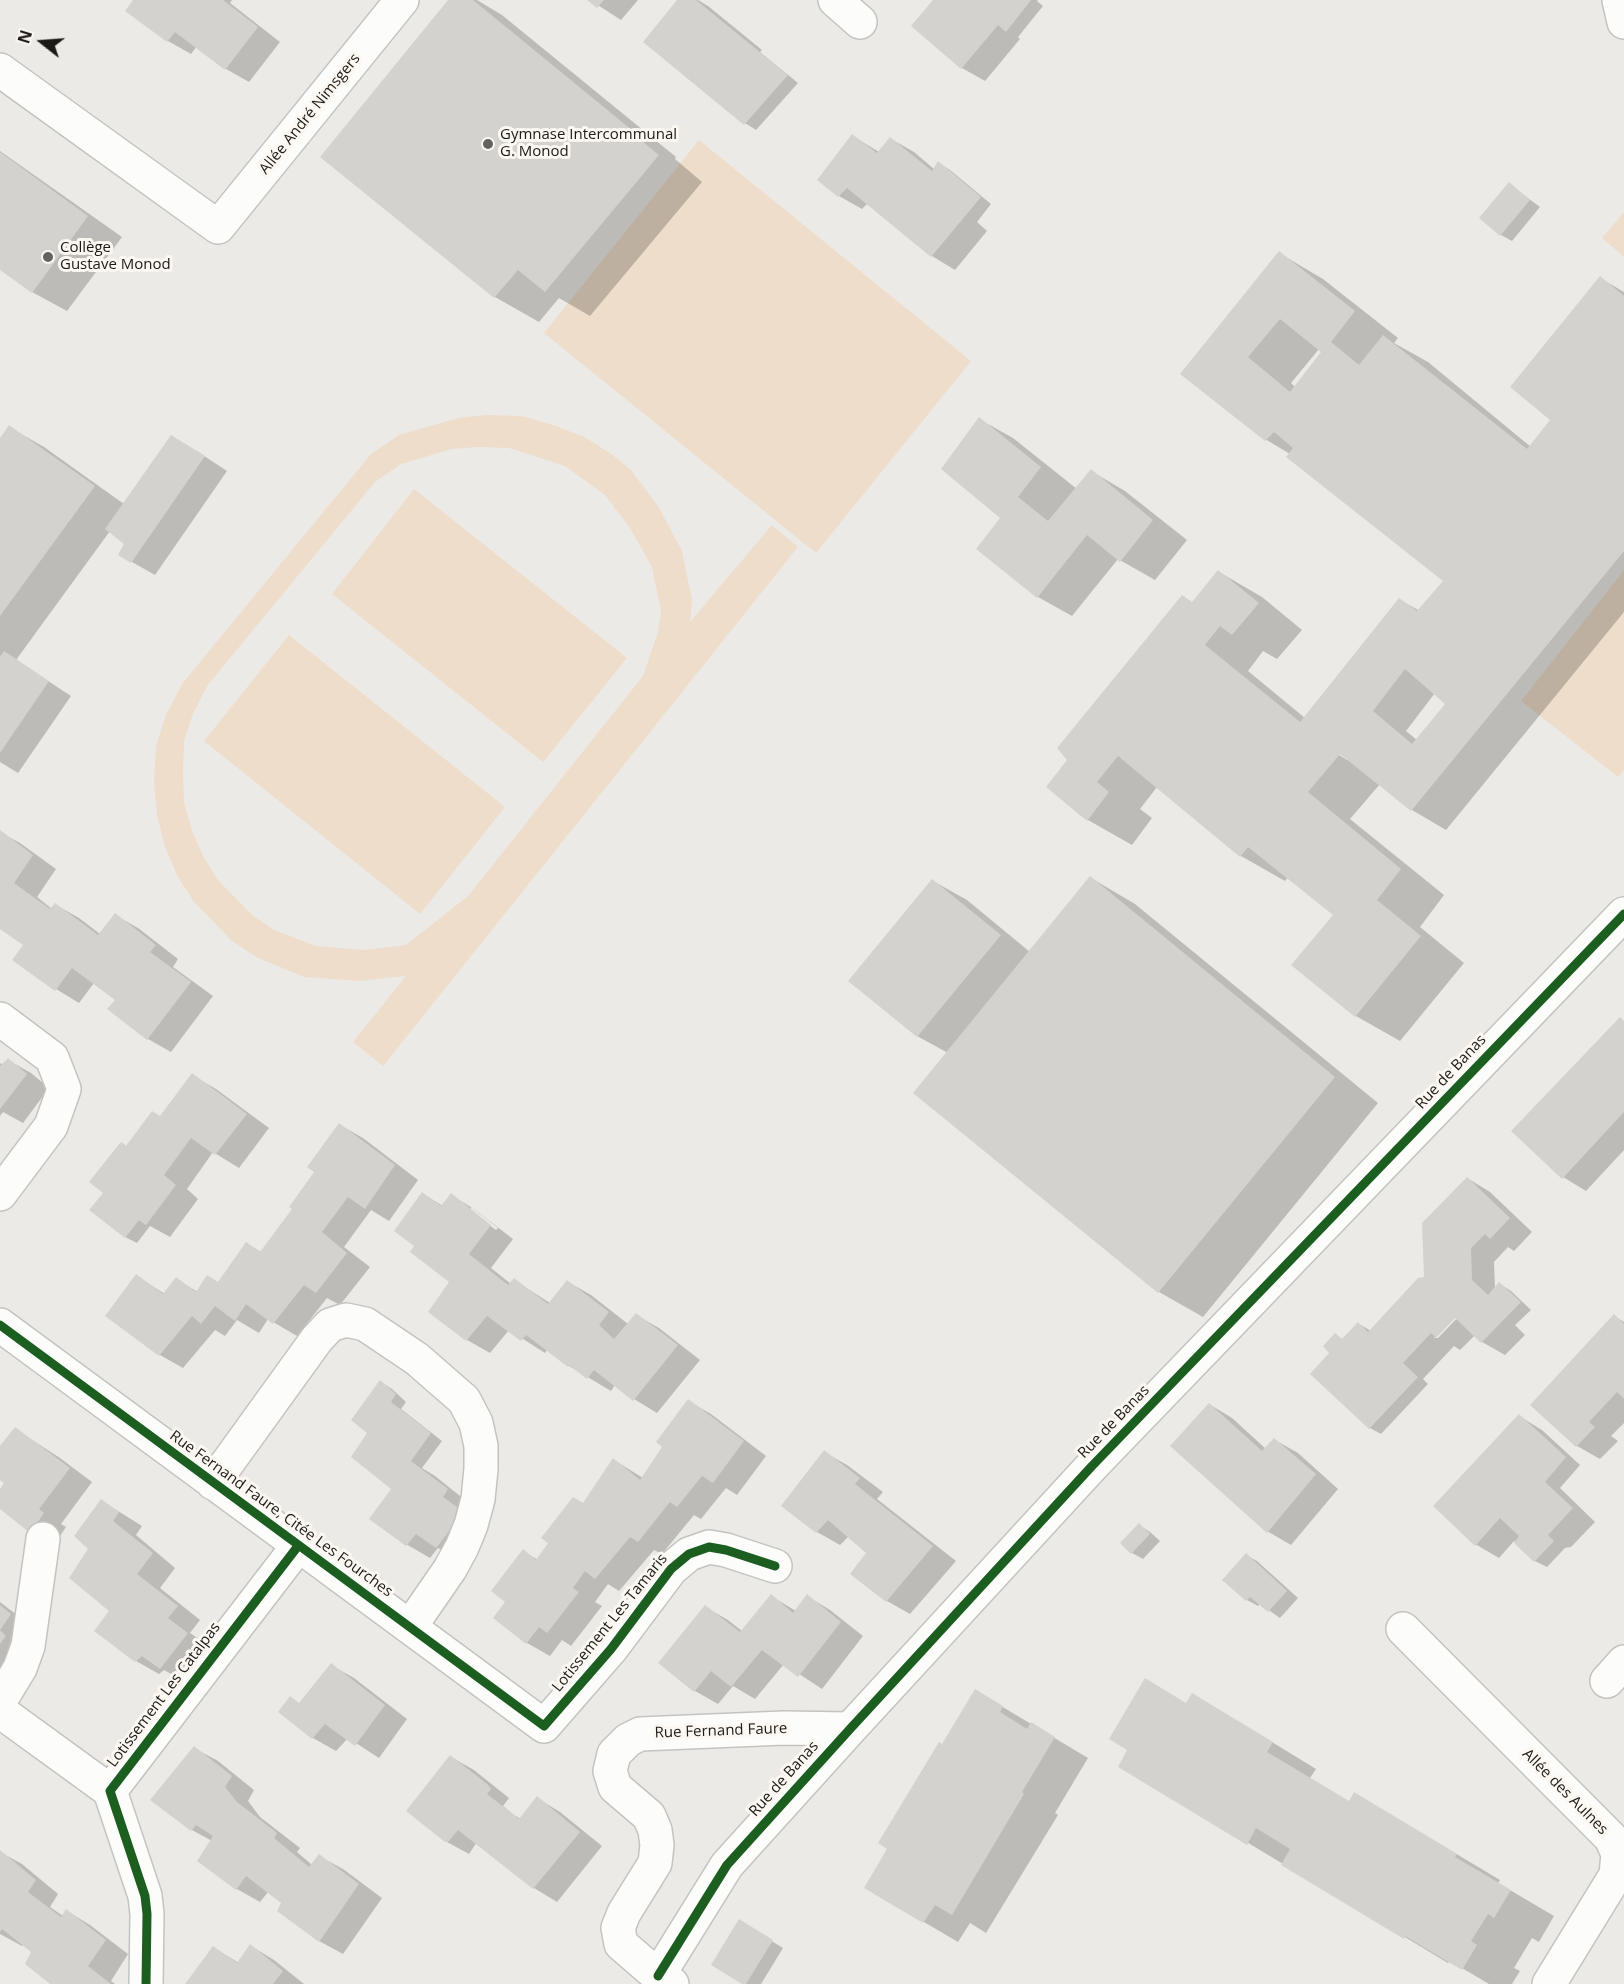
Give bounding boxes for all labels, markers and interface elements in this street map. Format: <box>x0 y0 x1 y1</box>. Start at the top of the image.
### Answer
north arrow <box>12 12 72 72</box>
text: N <box>12 27 37 46</box>
street label: Allée André Nimsgers <box>256 50 364 178</box>
place label: Gymnase Intercommunal G. Monod <box>500 126 677 161</box>
marker: Gymnase Intercommunal G. Monod <box>481 137 495 151</box>
place label: Collège Gustave Monod <box>60 239 171 274</box>
marker: Collège Gustave Monod <box>41 250 55 264</box>
street label: Rue de Banas <box>1412 1031 1490 1113</box>
street label: Rue de Banas <box>1075 1382 1153 1462</box>
street label: Rue Fernand Faure, Citée Les Fourches <box>166 1427 396 1601</box>
street label: Lotissement Les Tamaris <box>549 1550 671 1696</box>
street label: Lotissement Les Catalpas <box>104 1619 224 1771</box>
street label: Rue Fernand Faure <box>654 1720 788 1742</box>
street label: Rue de Banas <box>746 1738 822 1820</box>
street label: Allée des Aulnes <box>1518 1745 1612 1839</box>

